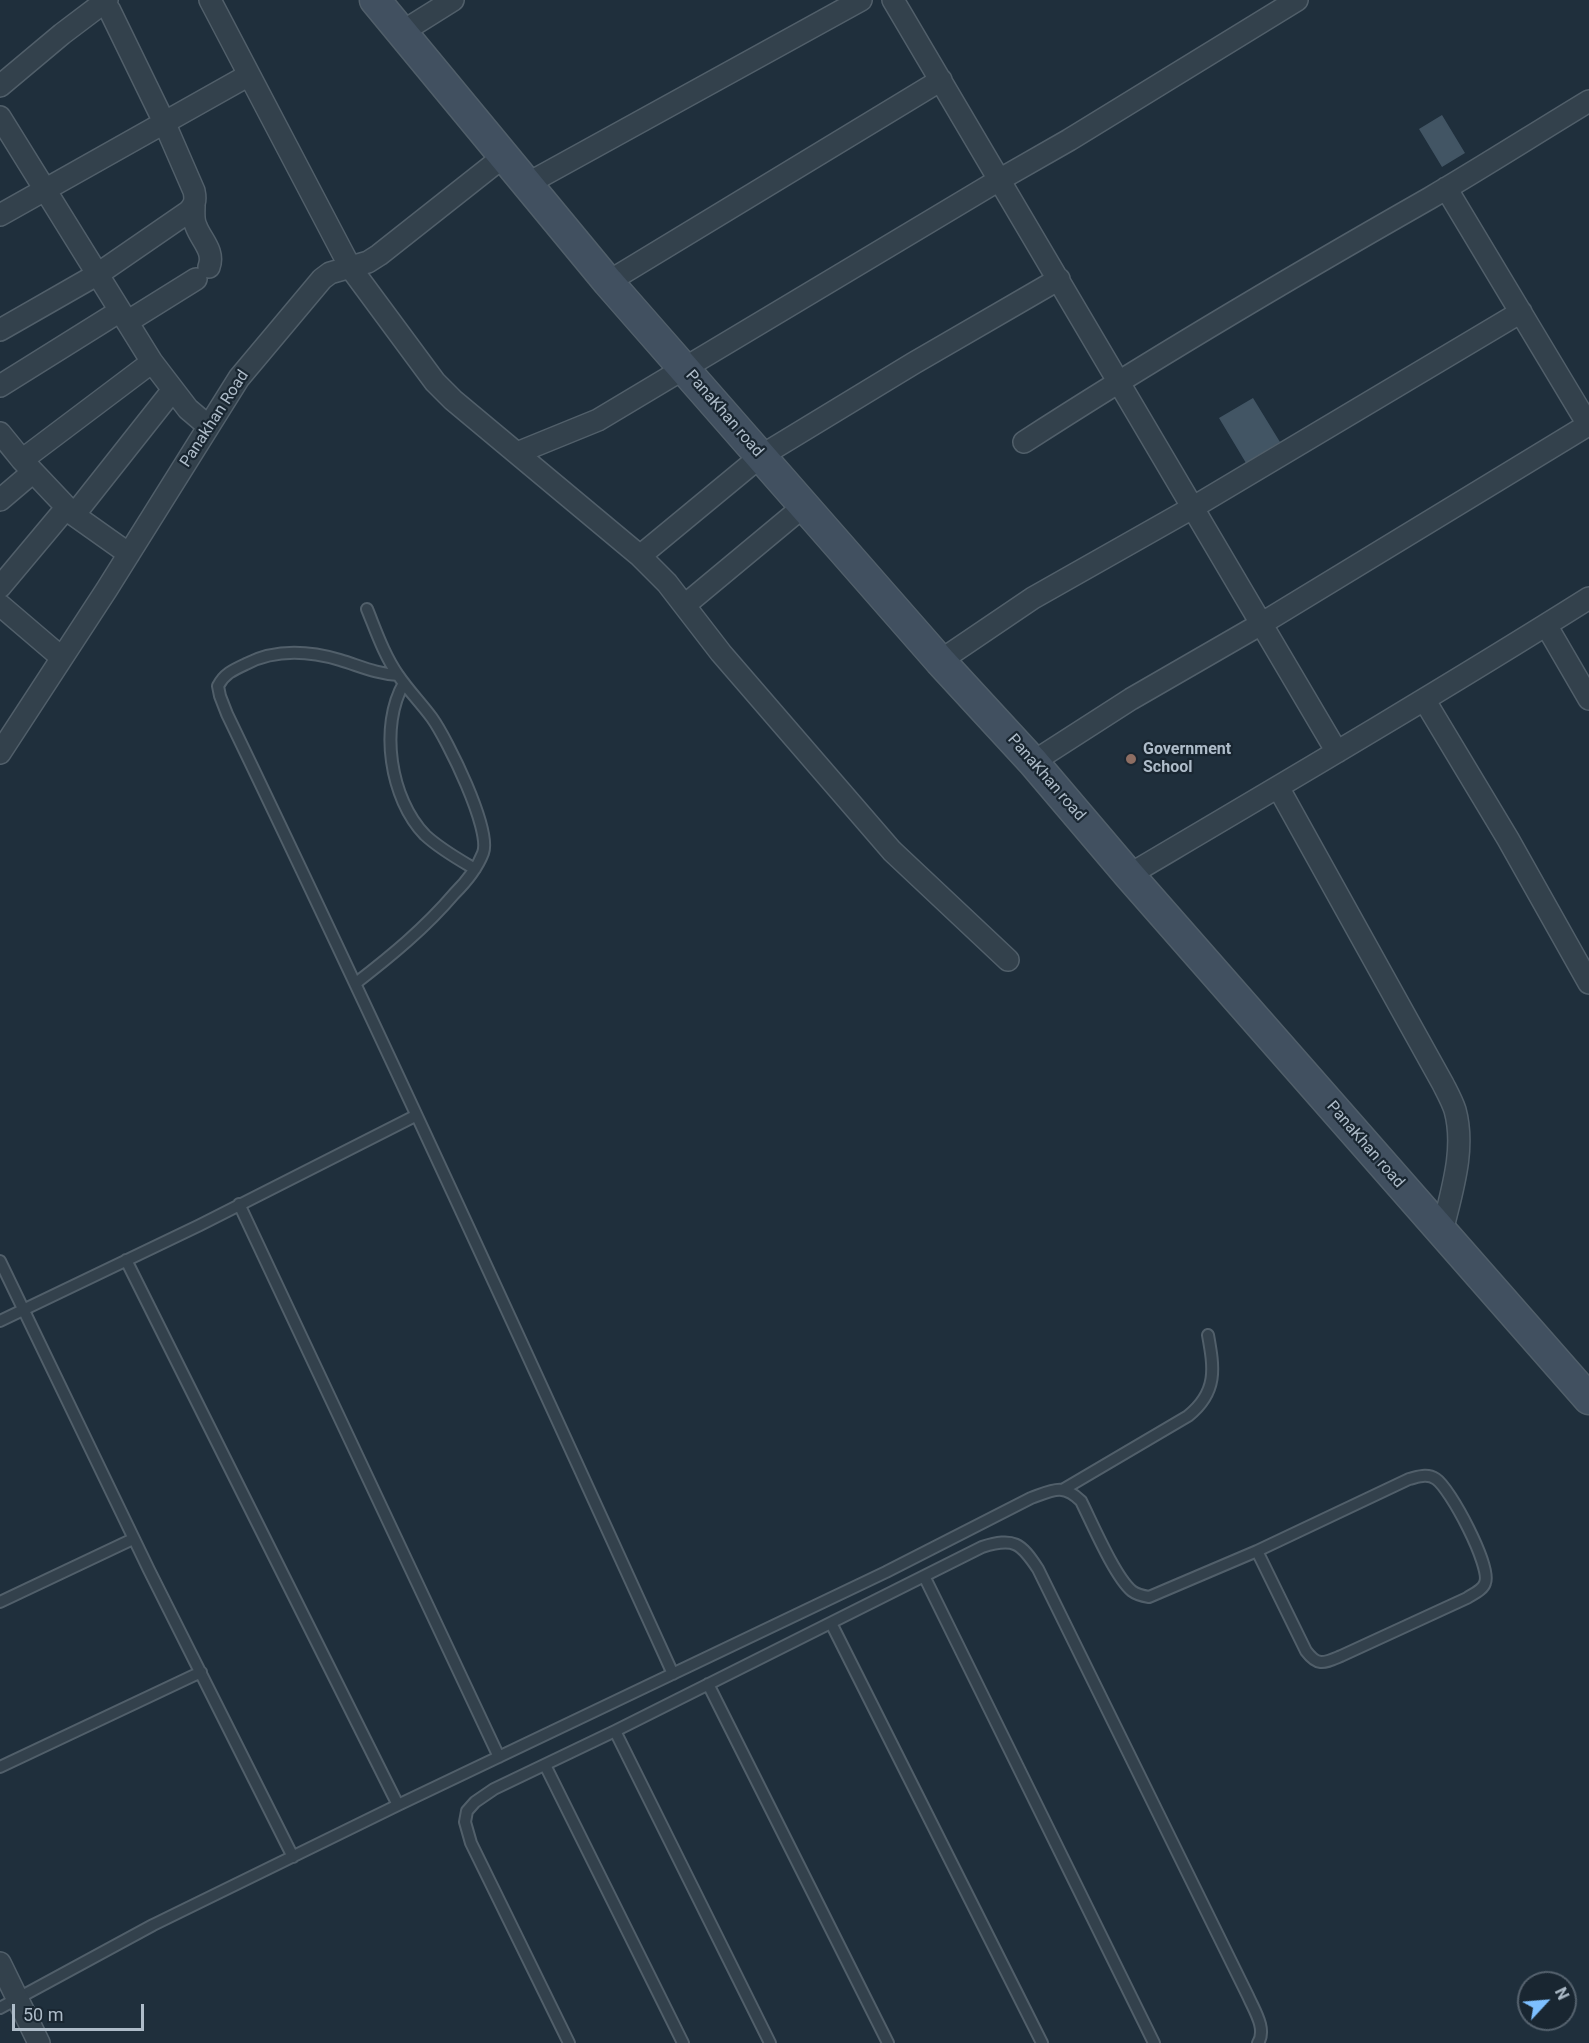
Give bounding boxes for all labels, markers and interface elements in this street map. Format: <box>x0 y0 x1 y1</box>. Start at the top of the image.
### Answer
street label: Panakhan Road <box>177 367 253 471</box>
street label: PanaKhan road <box>681 367 767 461</box>
street label: PanaKhan road <box>1003 731 1089 825</box>
place label: Government School <box>1143 740 1231 778</box>
marker: Government School <box>1124 752 1138 766</box>
street label: PanaKhan road <box>1322 1098 1408 1192</box>
north arrow <box>1517 1971 1577 2031</box>
text: N <box>1551 1985 1573 2003</box>
scale bar <box>15 1992 147 2030</box>
text: 50 m <box>23 2004 63 2025</box>

